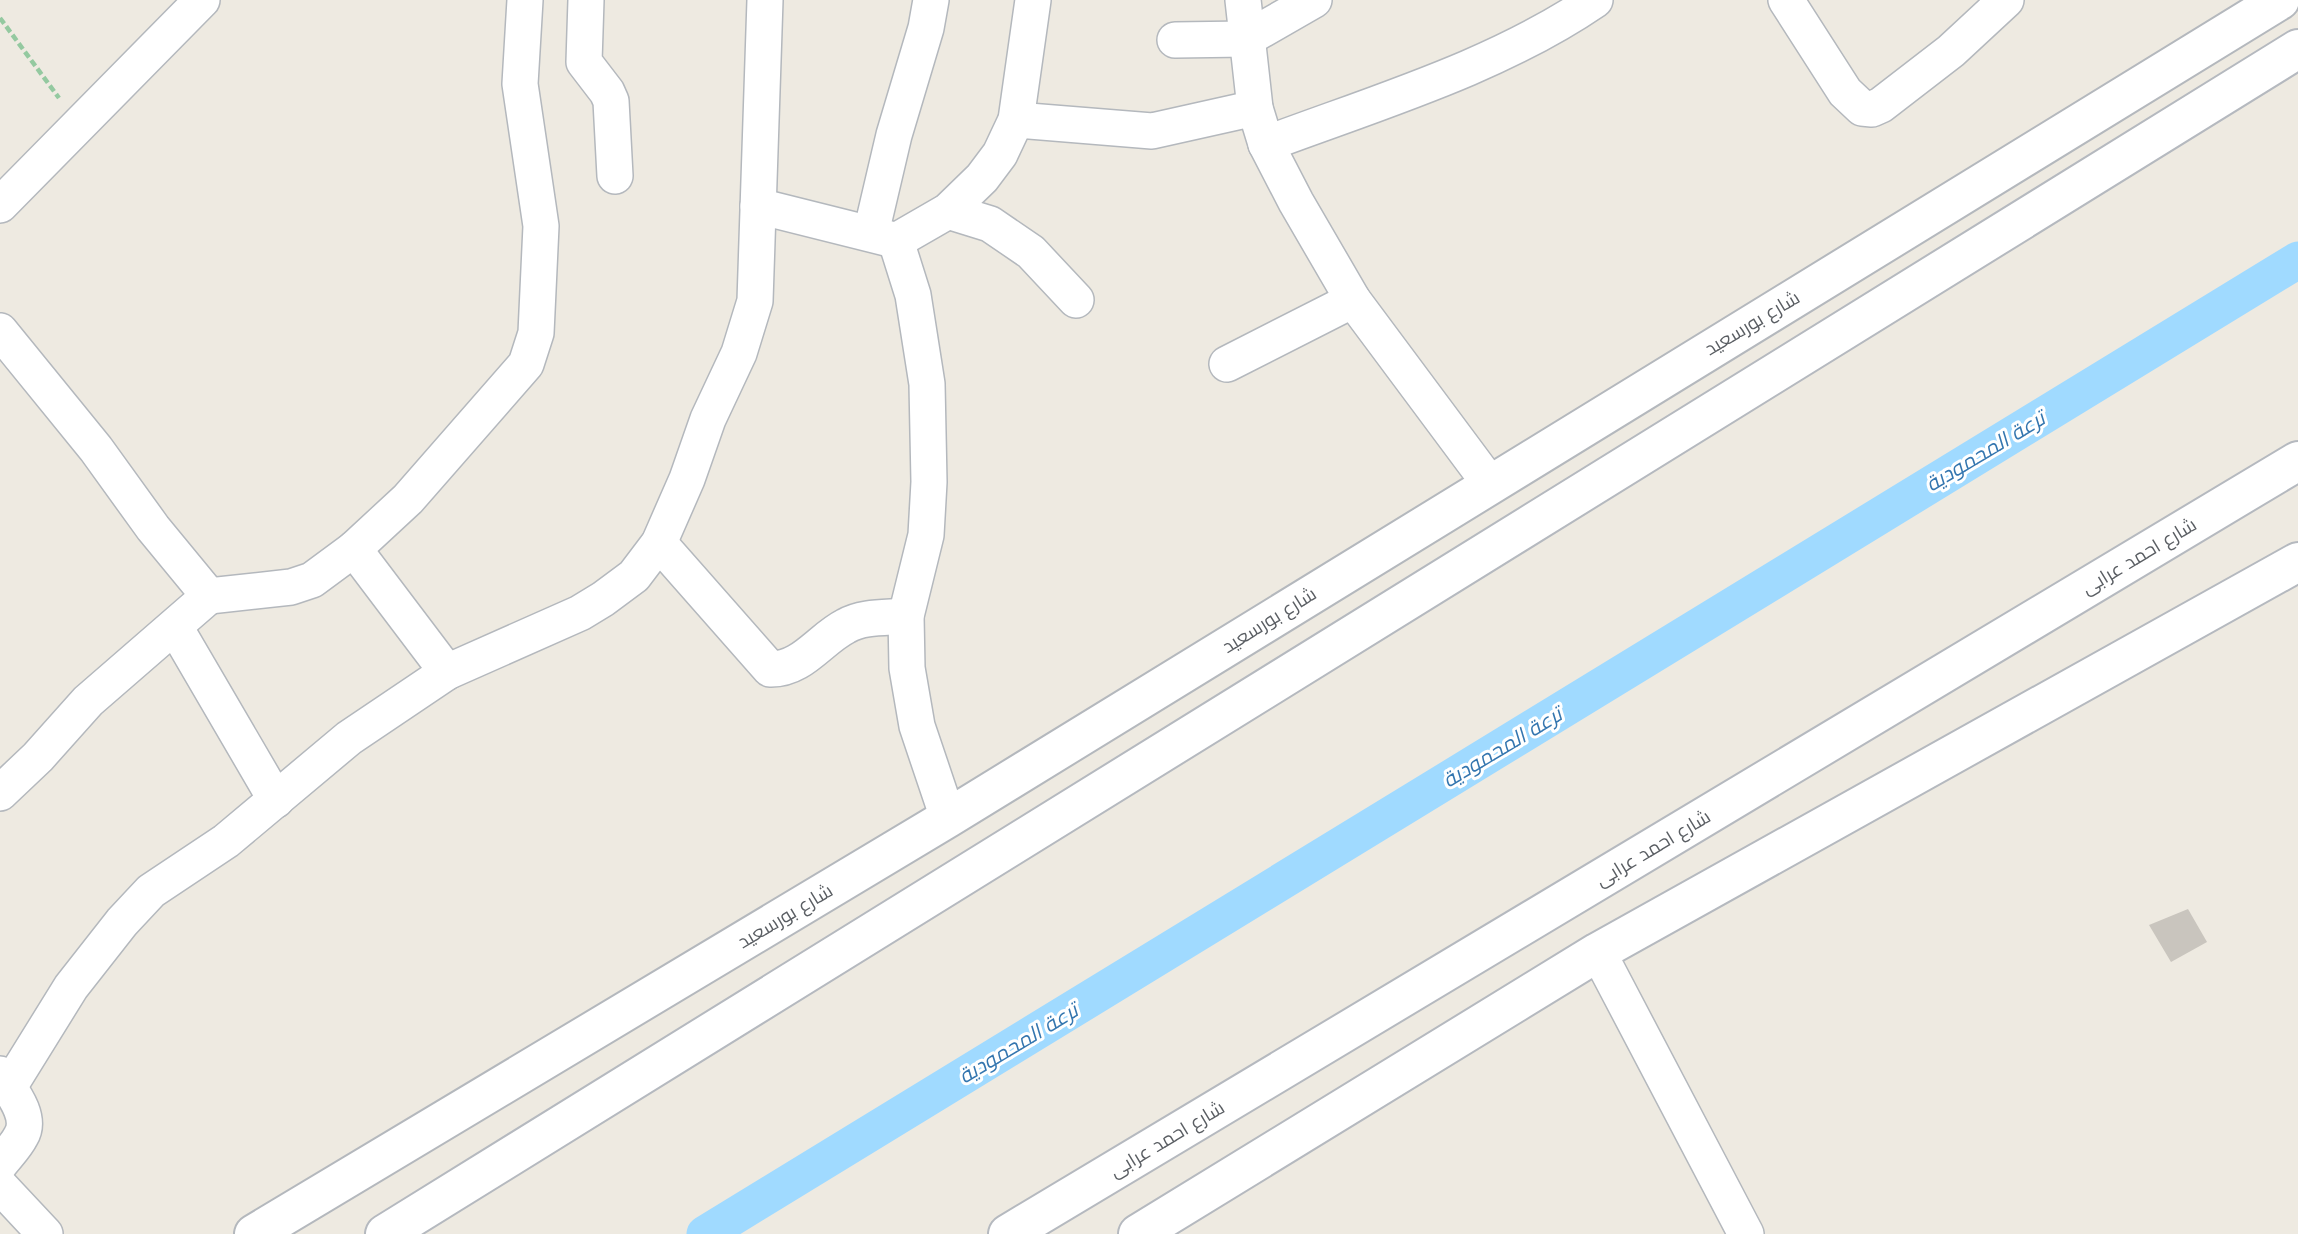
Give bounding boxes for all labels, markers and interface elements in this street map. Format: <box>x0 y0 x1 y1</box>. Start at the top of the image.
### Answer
street label: شارع بورسعيد <box>1700 286 1805 362</box>
water label: ترعة المحمودية <box>1921 404 2052 496</box>
street label: شارع احمد عرابى <box>2077 513 2202 601</box>
street label: شارع بورسعيد <box>1218 582 1321 660</box>
water label: ترعة المحمودية <box>1438 700 1569 792</box>
street label: شارع احمد عرابى <box>1591 805 1716 893</box>
street label: شارع بورسعيد <box>733 879 838 955</box>
water label: ترعة المحمودية <box>954 996 1085 1088</box>
street label: شارع احمد عرابى <box>1105 1096 1230 1184</box>

